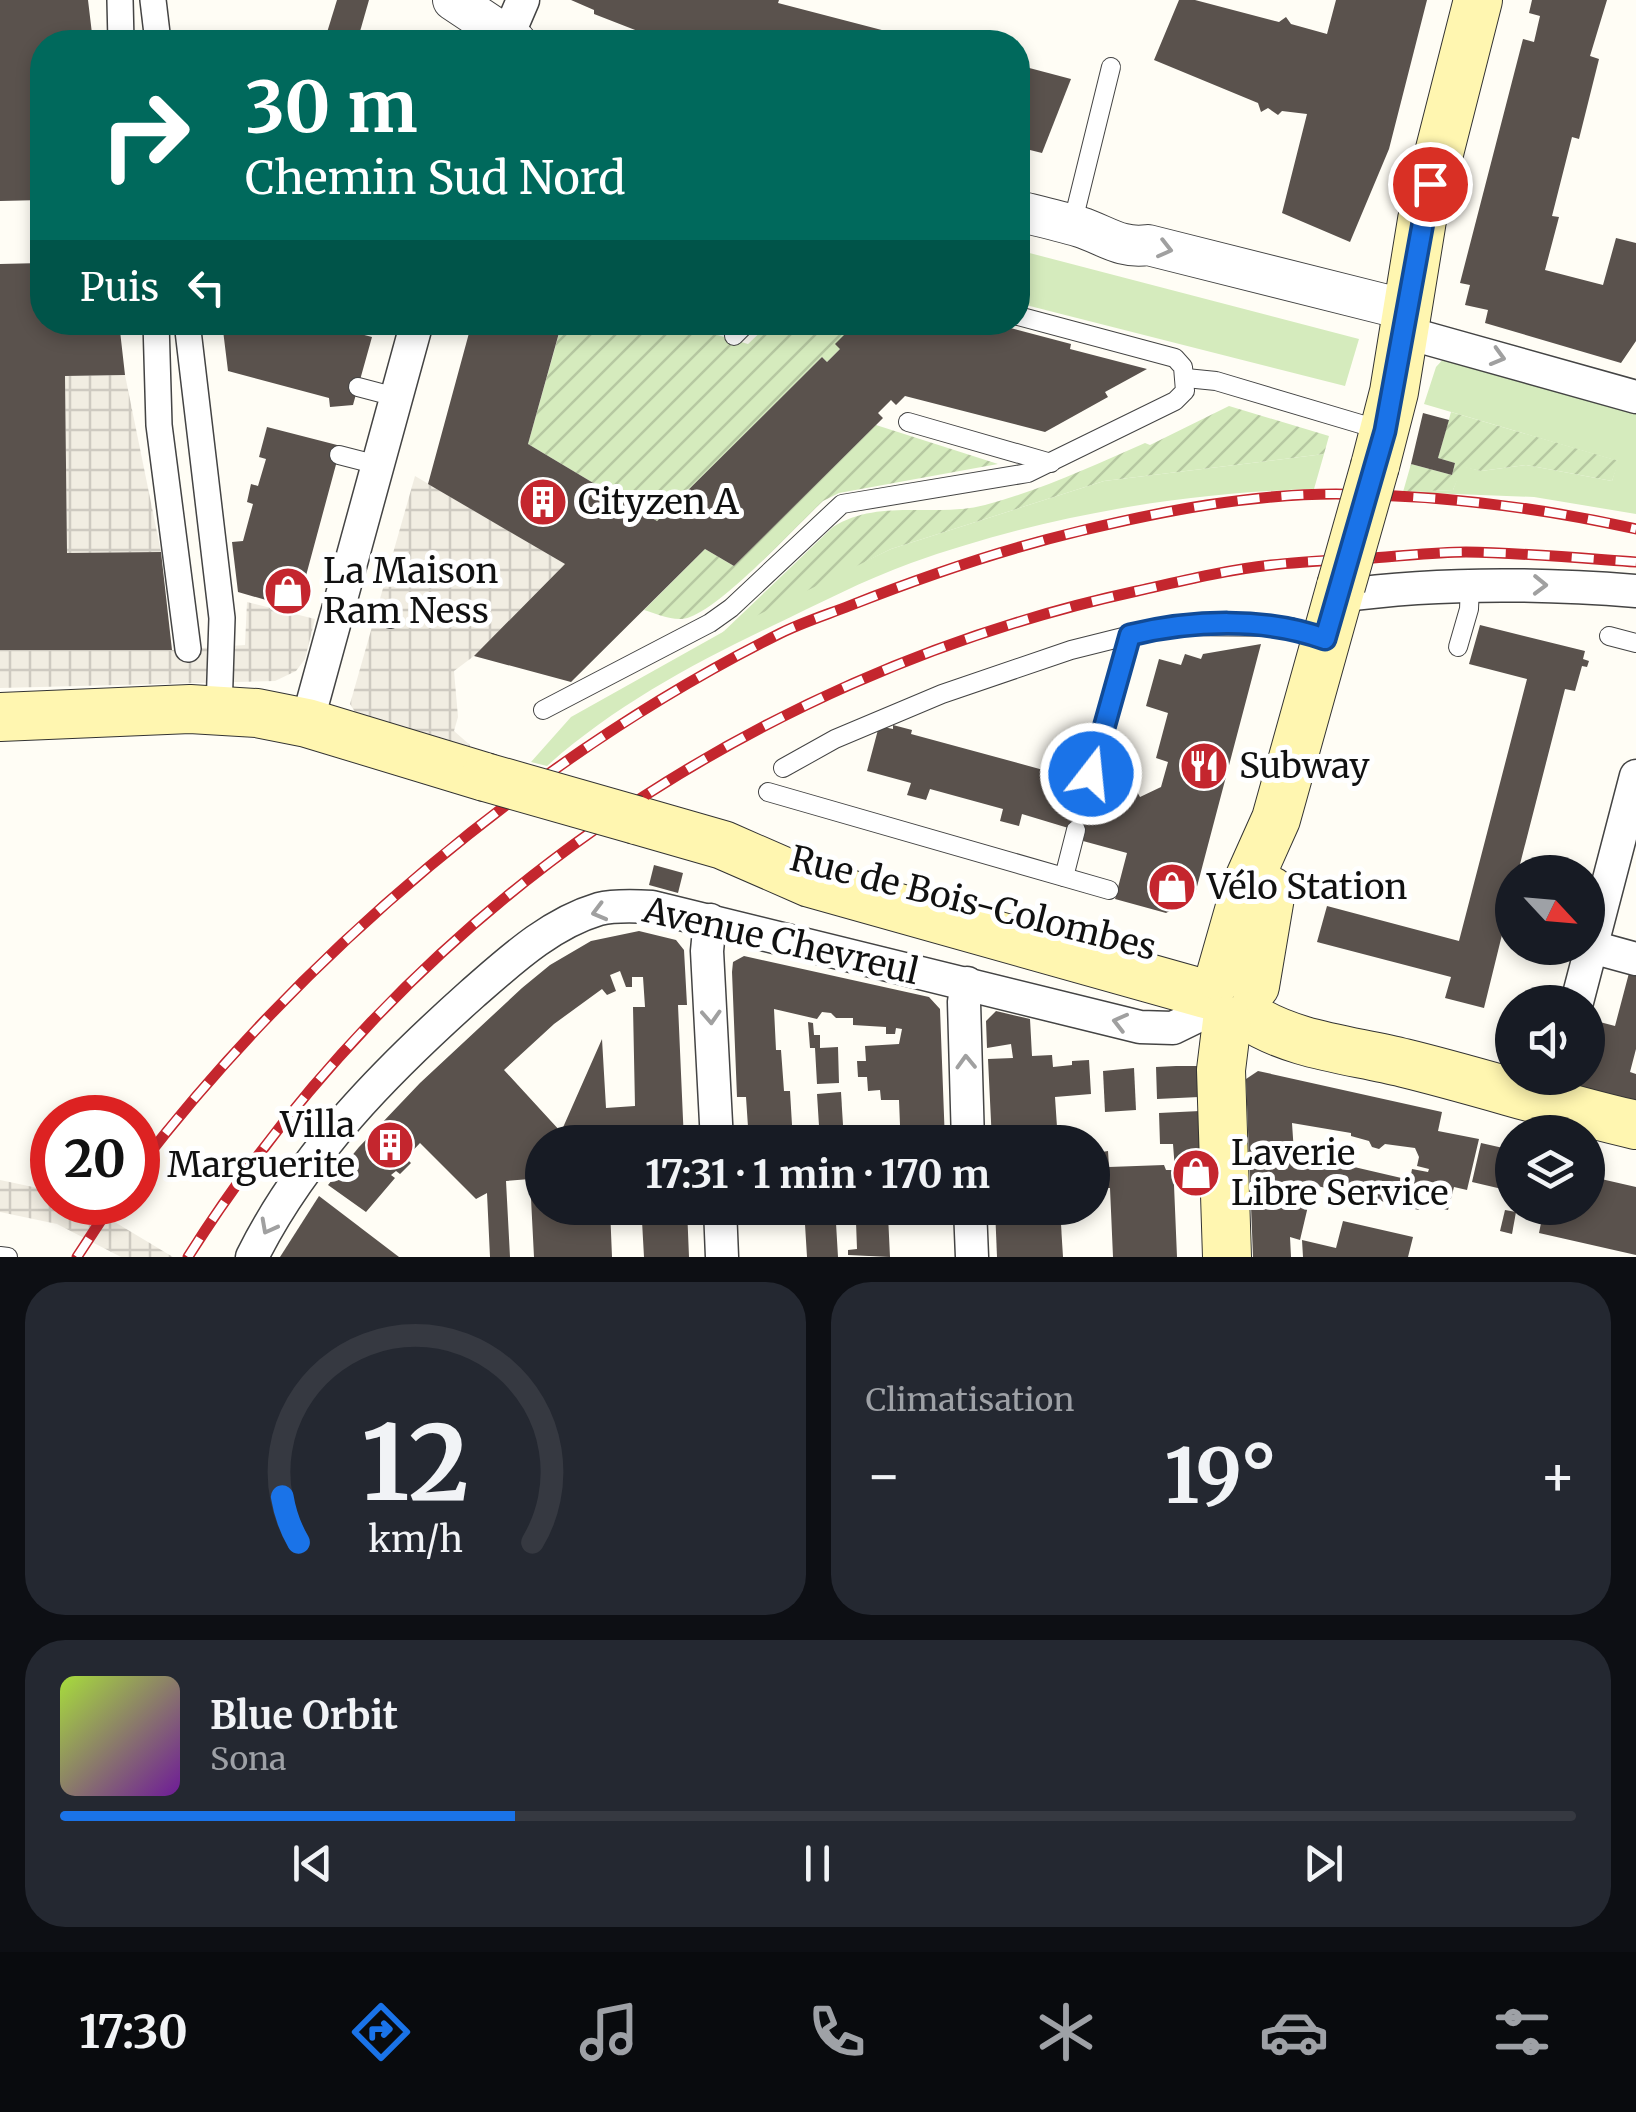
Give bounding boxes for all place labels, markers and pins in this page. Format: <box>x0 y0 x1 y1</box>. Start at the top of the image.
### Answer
pin <box>1388 142 1473 227</box>
building icon: Cityzen A <box>517 476 569 528</box>
place label: Cityzen A <box>578 480 739 524</box>
place label: La Maison Ram Ness <box>323 549 499 633</box>
shop icon: La Maison Ram Ness <box>262 565 314 617</box>
restaurant icon: Subway <box>1178 740 1230 792</box>
place label: Subway <box>1239 744 1370 788</box>
shop icon: Vélo Station <box>1146 861 1198 913</box>
place label: Vélo Station <box>1206 865 1408 909</box>
place label: Villa Marguerite <box>167 1103 355 1187</box>
building icon: Villa Marguerite <box>364 1119 416 1171</box>
place label: Laverie Libre Service <box>1231 1131 1449 1215</box>
shop icon: Laverie Libre Service <box>1170 1147 1222 1199</box>

